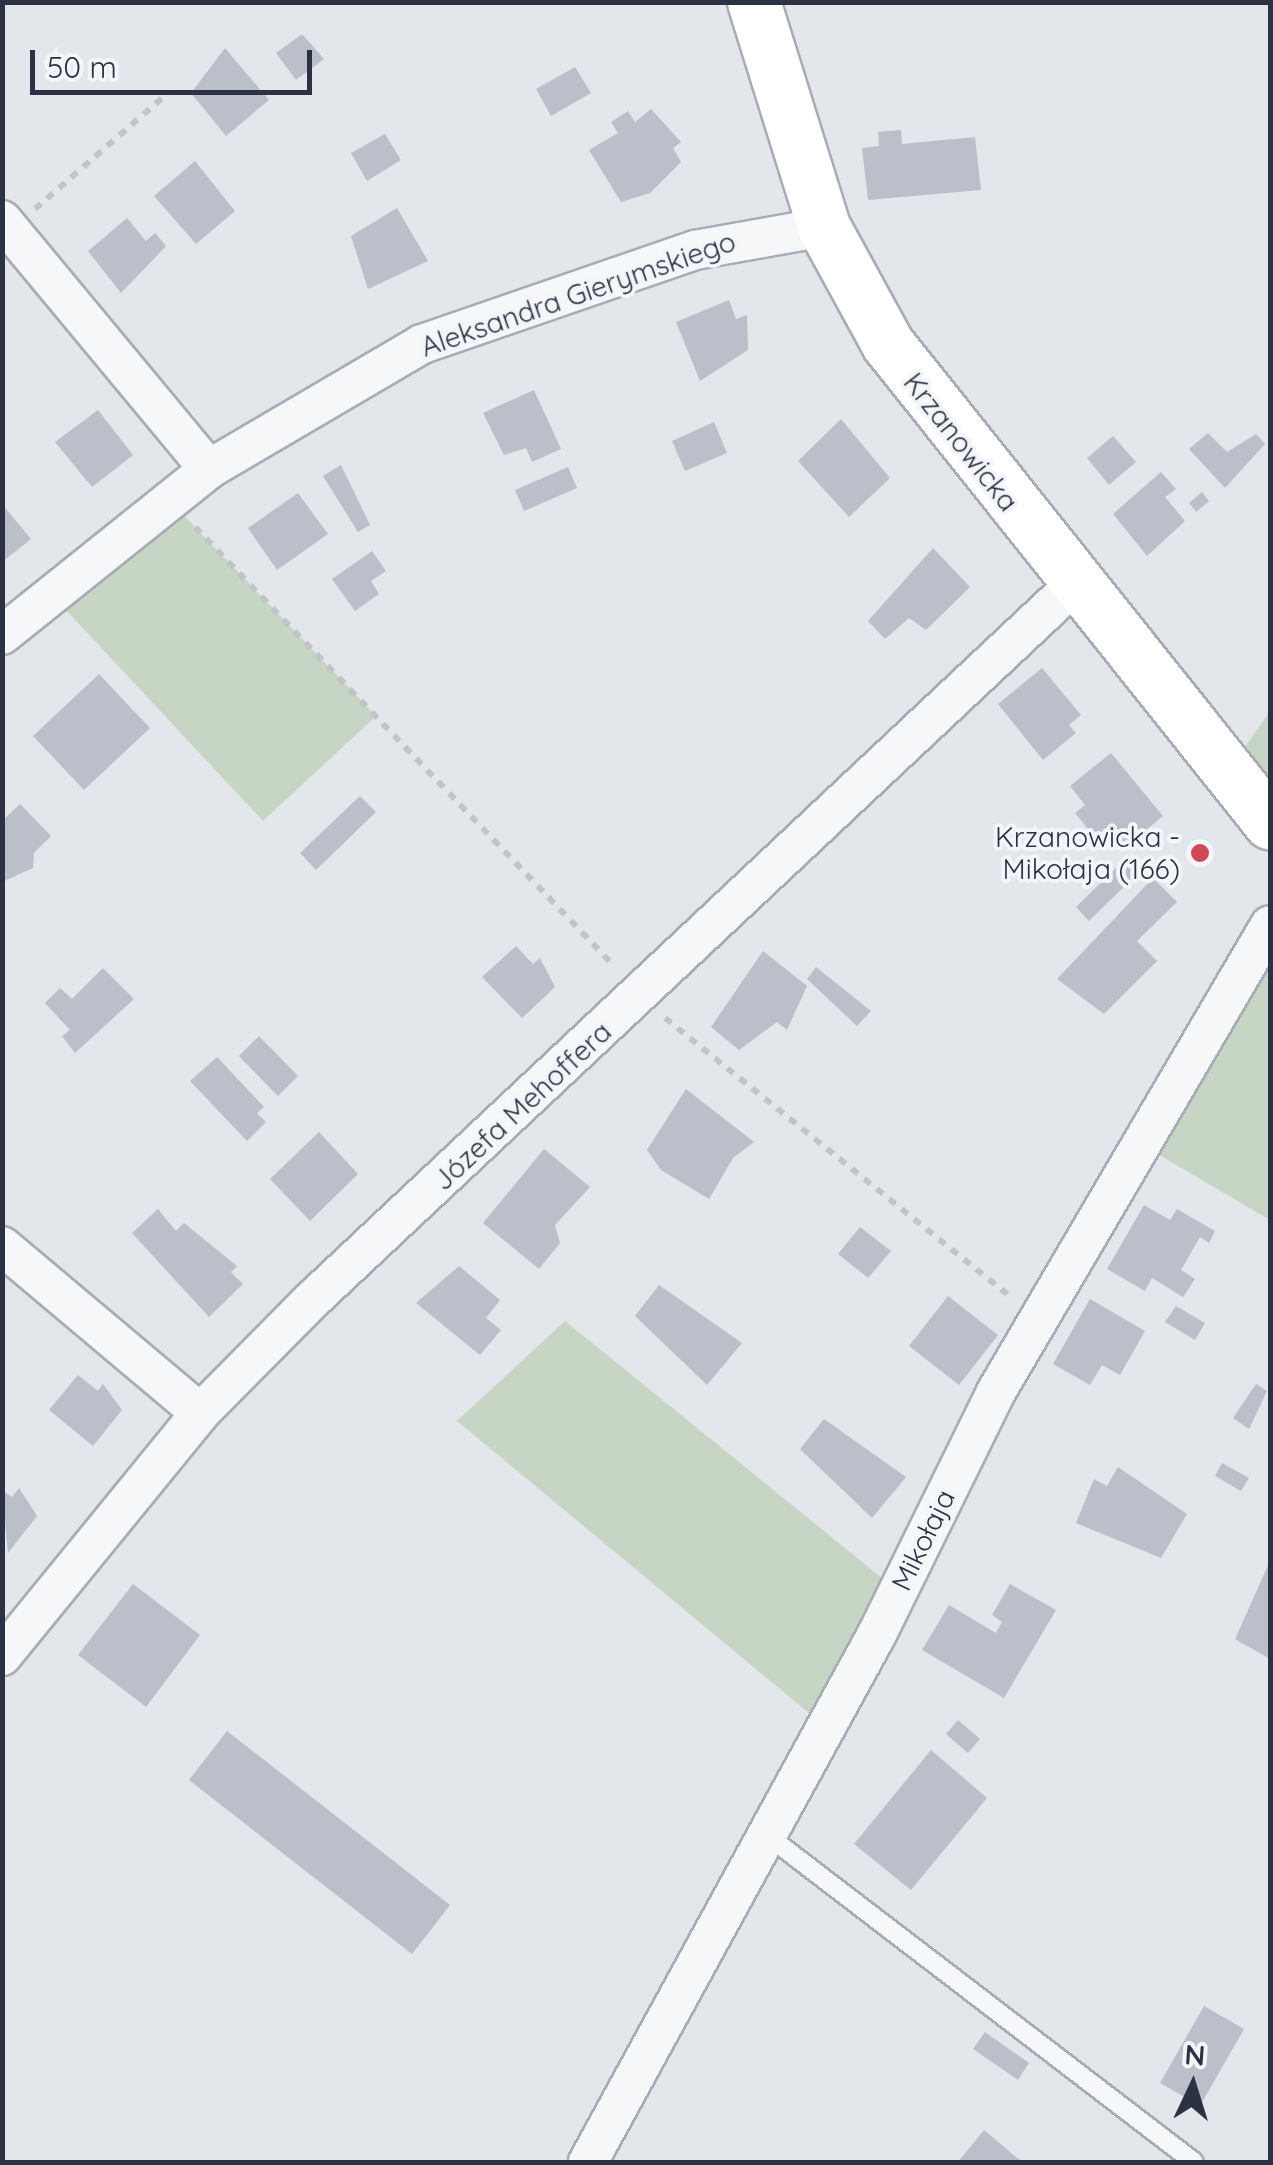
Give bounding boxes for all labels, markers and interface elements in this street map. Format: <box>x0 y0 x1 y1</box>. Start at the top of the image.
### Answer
scale bar <box>35 30 318 92</box>
text: 50 m <box>47 48 117 86</box>
street label: Aleksandra Gierymskiego <box>416 224 740 364</box>
street label: Krzanowicka <box>897 366 1025 518</box>
place label: Krzanowicka - Mikołaja (166) <box>995 820 1180 886</box>
marker: Krzanowicka - Mikołaja (166) <box>1189 842 1211 864</box>
street label: Józefa Mehoffera <box>426 1015 618 1197</box>
street label: Mikołaja <box>884 1484 962 1596</box>
north arrow <box>1143 2035 1243 2135</box>
text: N <box>1184 2036 1207 2073</box>

